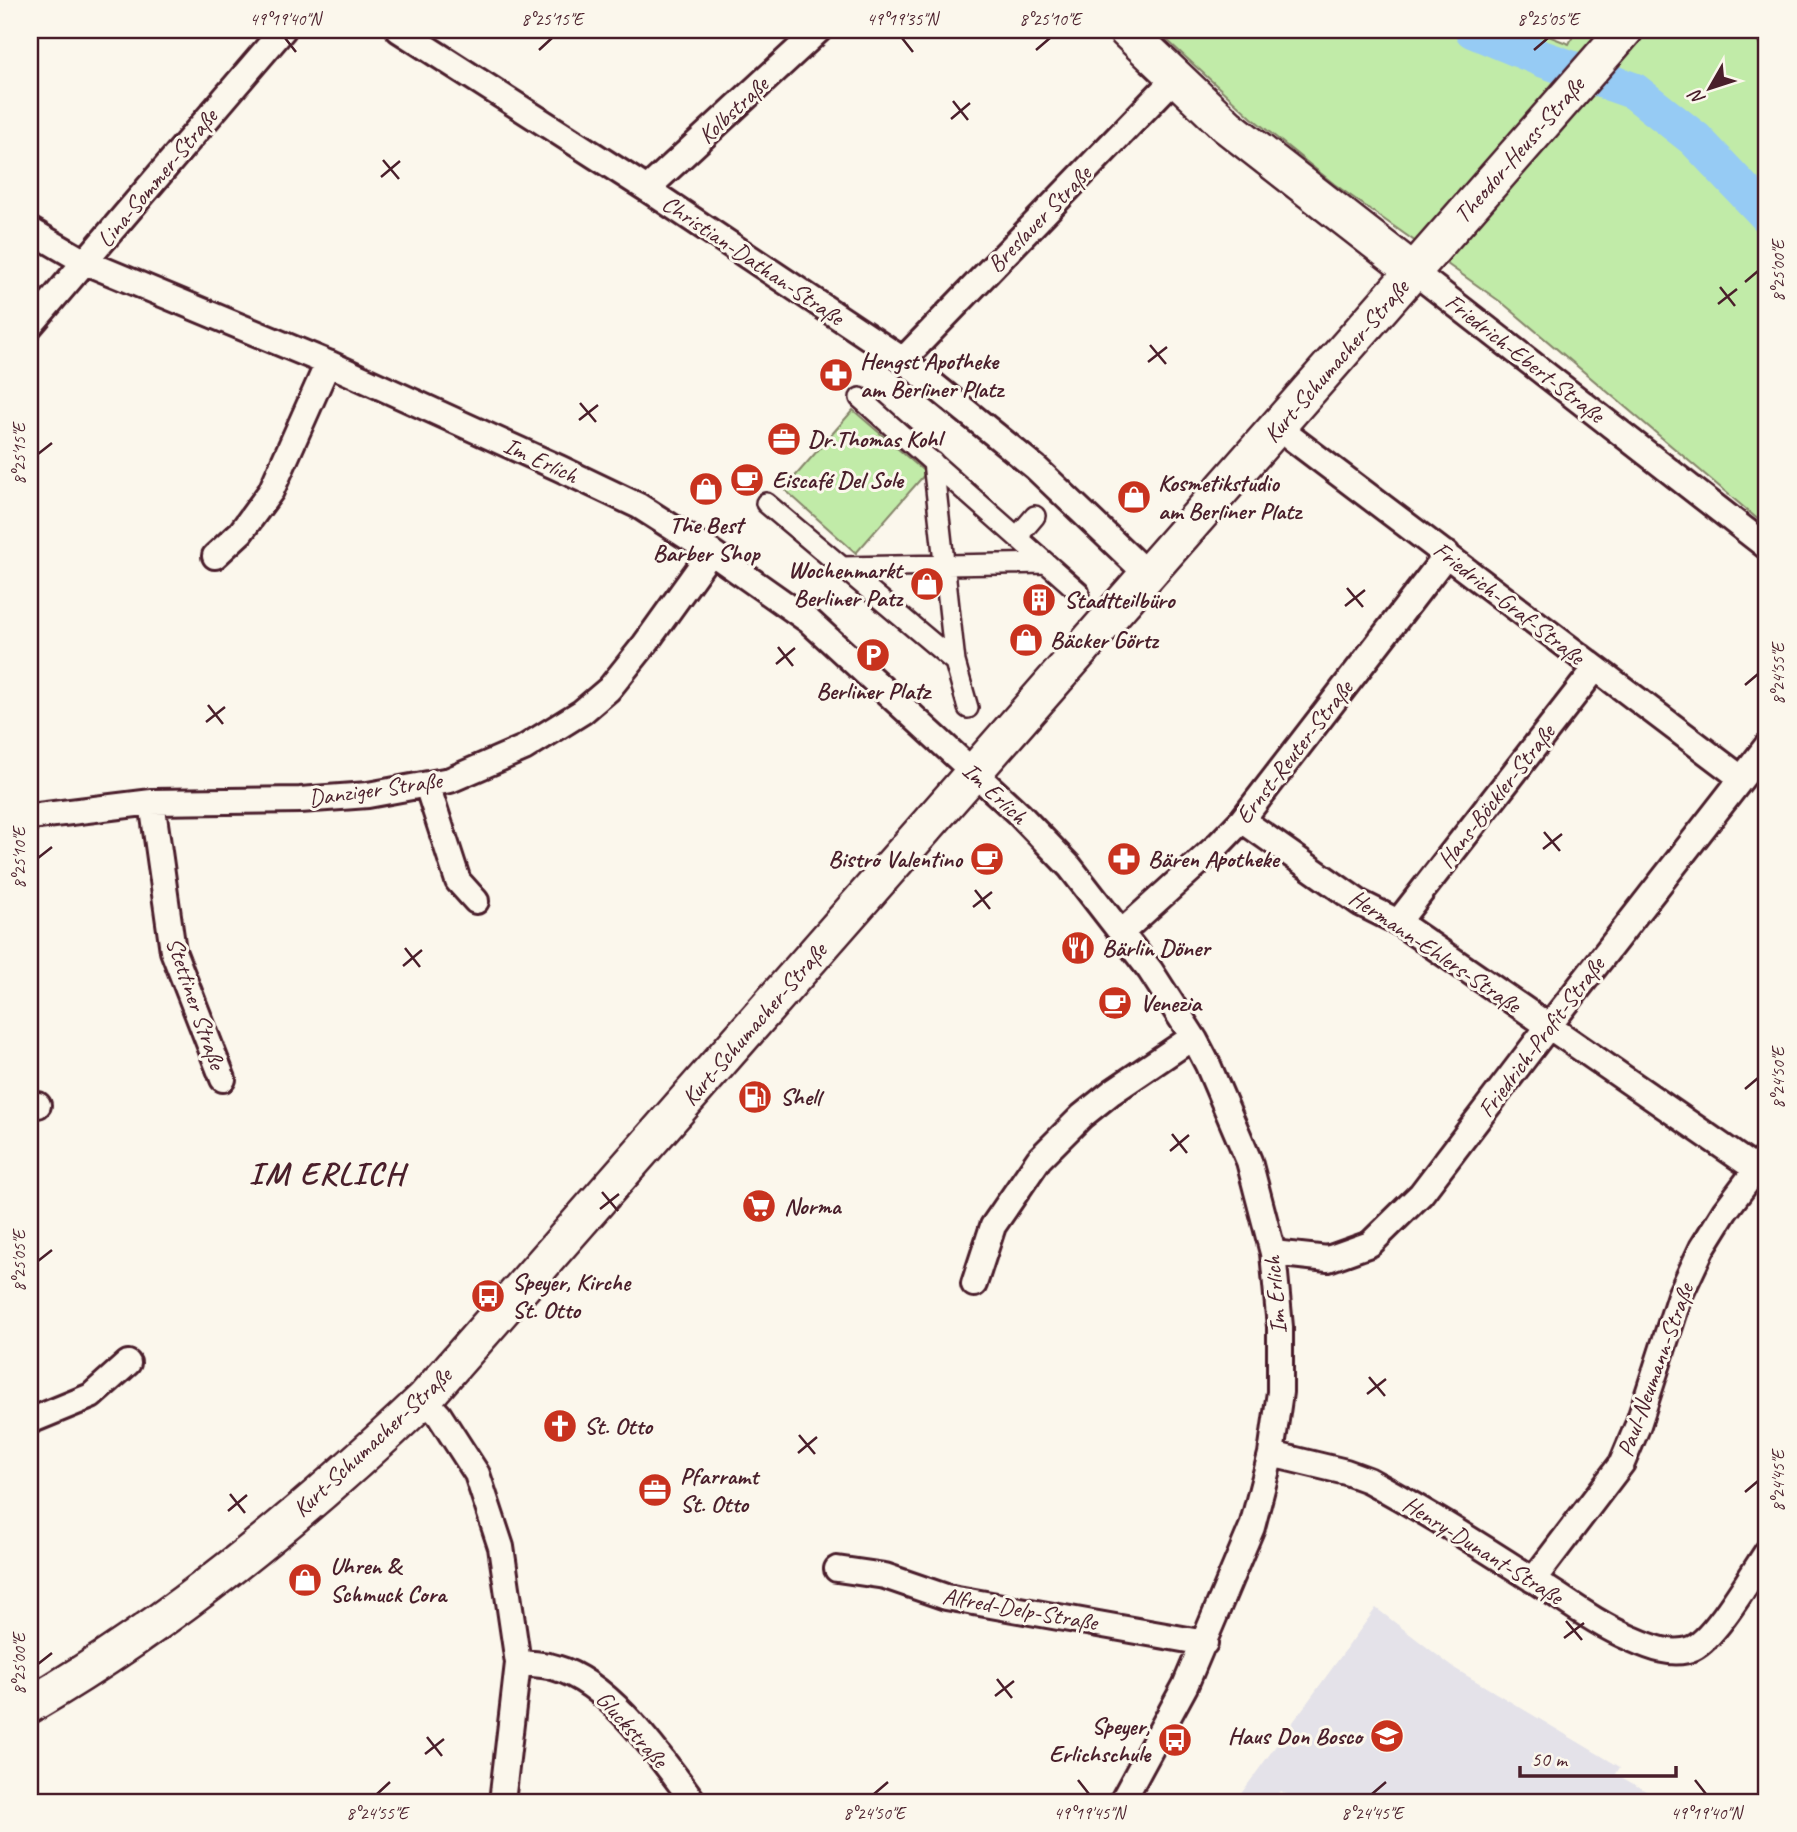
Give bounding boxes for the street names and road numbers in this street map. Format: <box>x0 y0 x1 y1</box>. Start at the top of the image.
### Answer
street label: Kolbstraße <box>692 68 776 150</box>
street label: Theodor-Heuss-Straße <box>1447 69 1592 229</box>
street label: Lina-Sommer-Straße <box>90 101 225 254</box>
street label: Breslauer Straße <box>981 158 1099 279</box>
street label: Christian-Dathan-Straße <box>656 188 851 333</box>
street label: Kurt-Schumacher-Straße <box>1257 272 1417 449</box>
street label: Friedrich-Ebert-Straße <box>1440 287 1612 431</box>
street label: Im Erlich <box>499 430 584 491</box>
street label: Friedrich-Graf-Straße <box>1427 535 1592 673</box>
street label: Ernst-Reuter-Straße <box>1229 672 1361 830</box>
street label: Hans-Böckler-Straße <box>1431 717 1563 874</box>
street label: Im Erlich <box>956 755 1035 831</box>
street label: Danziger Straße <box>307 765 446 813</box>
street label: Hermann-Ehlers-Straße <box>1343 882 1528 1021</box>
street label: Stettiner Straße <box>159 933 233 1075</box>
street label: Kurt-Schumacher-Straße <box>675 935 835 1112</box>
street label: Friedrich-Profit-Straße <box>1471 949 1612 1123</box>
street label: Im Erlich <box>1257 1254 1293 1335</box>
street label: Paul-Neumann-Straße <box>1610 1277 1701 1461</box>
street label: Kurt-Schumacher-Straße <box>286 1359 459 1523</box>
street label: Henry-Dunant-Straße <box>1397 1489 1570 1612</box>
street label: Alfred-Delp-Straße <box>940 1581 1102 1638</box>
street label: Gluckstraße <box>589 1684 676 1776</box>

